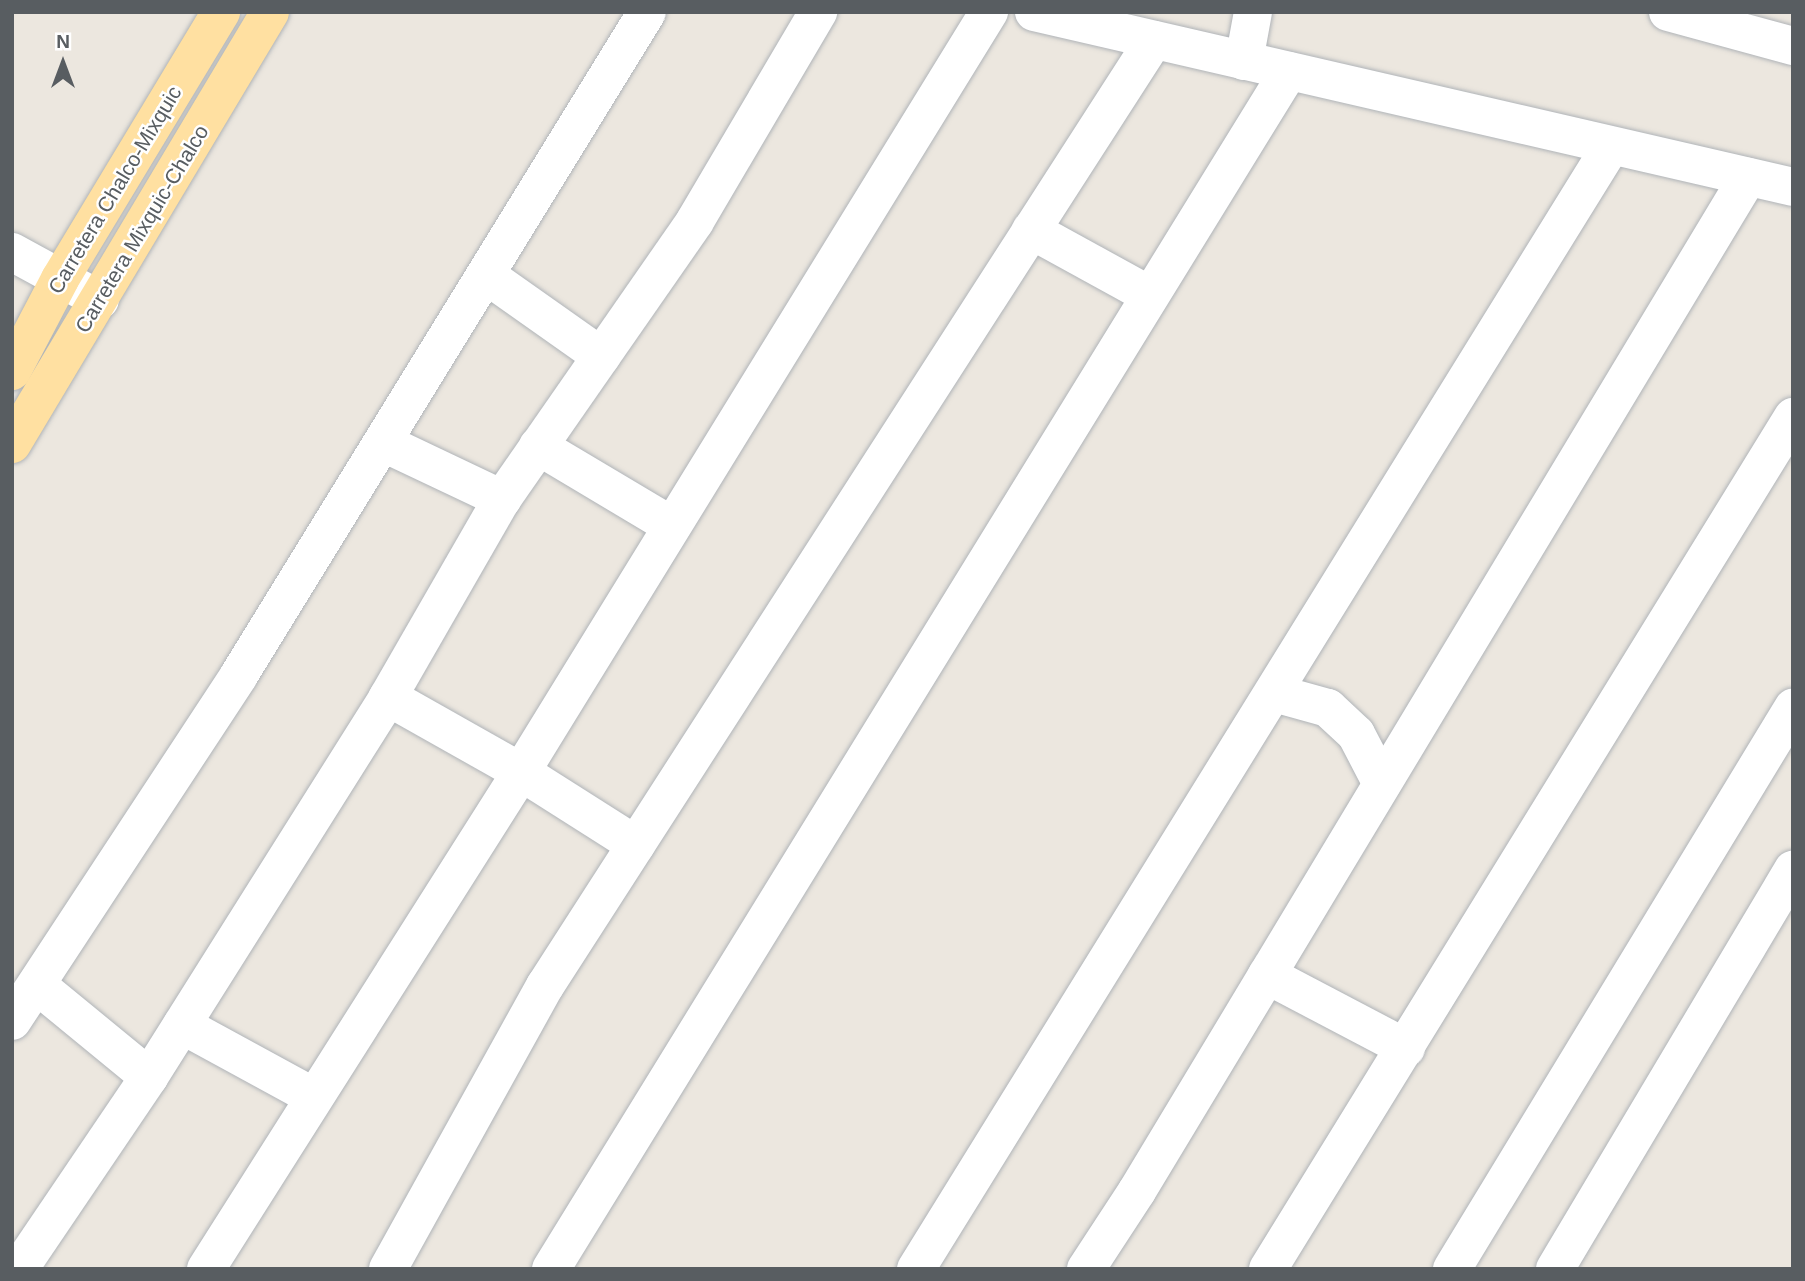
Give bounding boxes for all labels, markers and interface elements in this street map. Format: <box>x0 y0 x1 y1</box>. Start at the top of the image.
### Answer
north arrow <box>28 28 98 98</box>
text: N <box>56 31 70 52</box>
street label: Carretera Chalco-Mixquic <box>43 81 187 299</box>
street label: Carretera Mixquic-Chalco <box>70 120 214 338</box>

